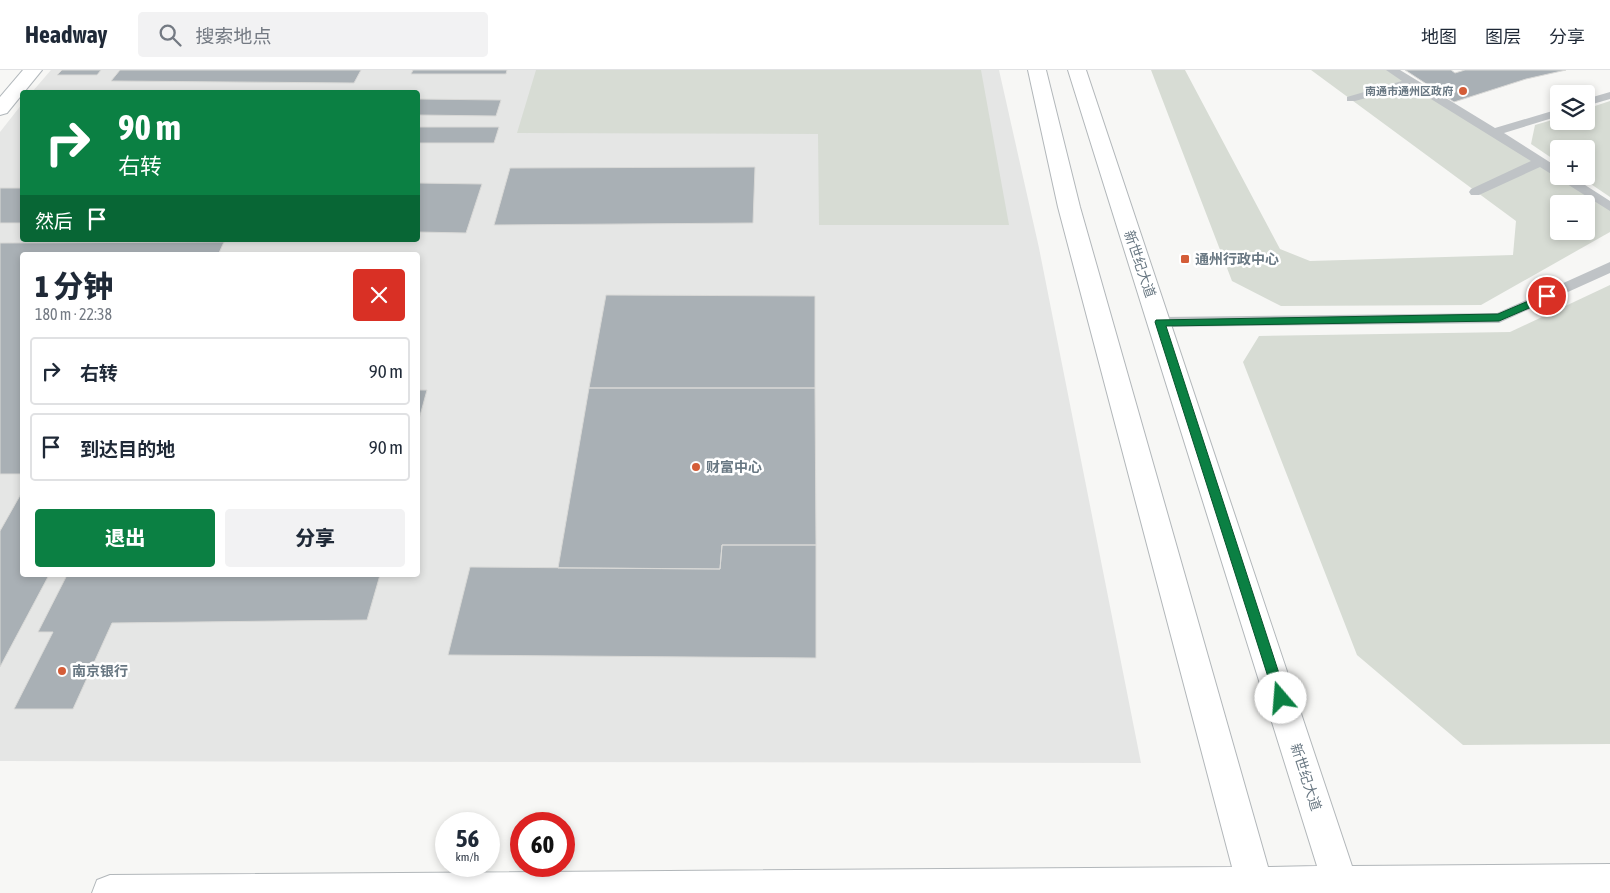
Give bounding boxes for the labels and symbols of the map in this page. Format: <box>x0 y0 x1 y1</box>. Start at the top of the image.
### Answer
place label: 南通市通州区政府 <box>1365 85 1453 97</box>
marker: 南通市通州区政府 <box>1457 85 1469 97</box>
street label: 新世纪大道 <box>1121 228 1159 300</box>
place label: 通州行政中心 <box>1195 251 1279 267</box>
marker: 通州行政中心 <box>1179 253 1191 265</box>
pin <box>1526 275 1568 317</box>
place label: 财富中心 <box>706 459 762 475</box>
marker: 财富中心 <box>690 461 702 473</box>
place label: 南京银行 <box>72 663 128 679</box>
marker: 南京银行 <box>56 665 68 677</box>
position arrow <box>1254 671 1306 723</box>
street label: 新世纪大道 <box>1288 741 1324 813</box>
speed limit sign: 60 <box>510 812 575 877</box>

